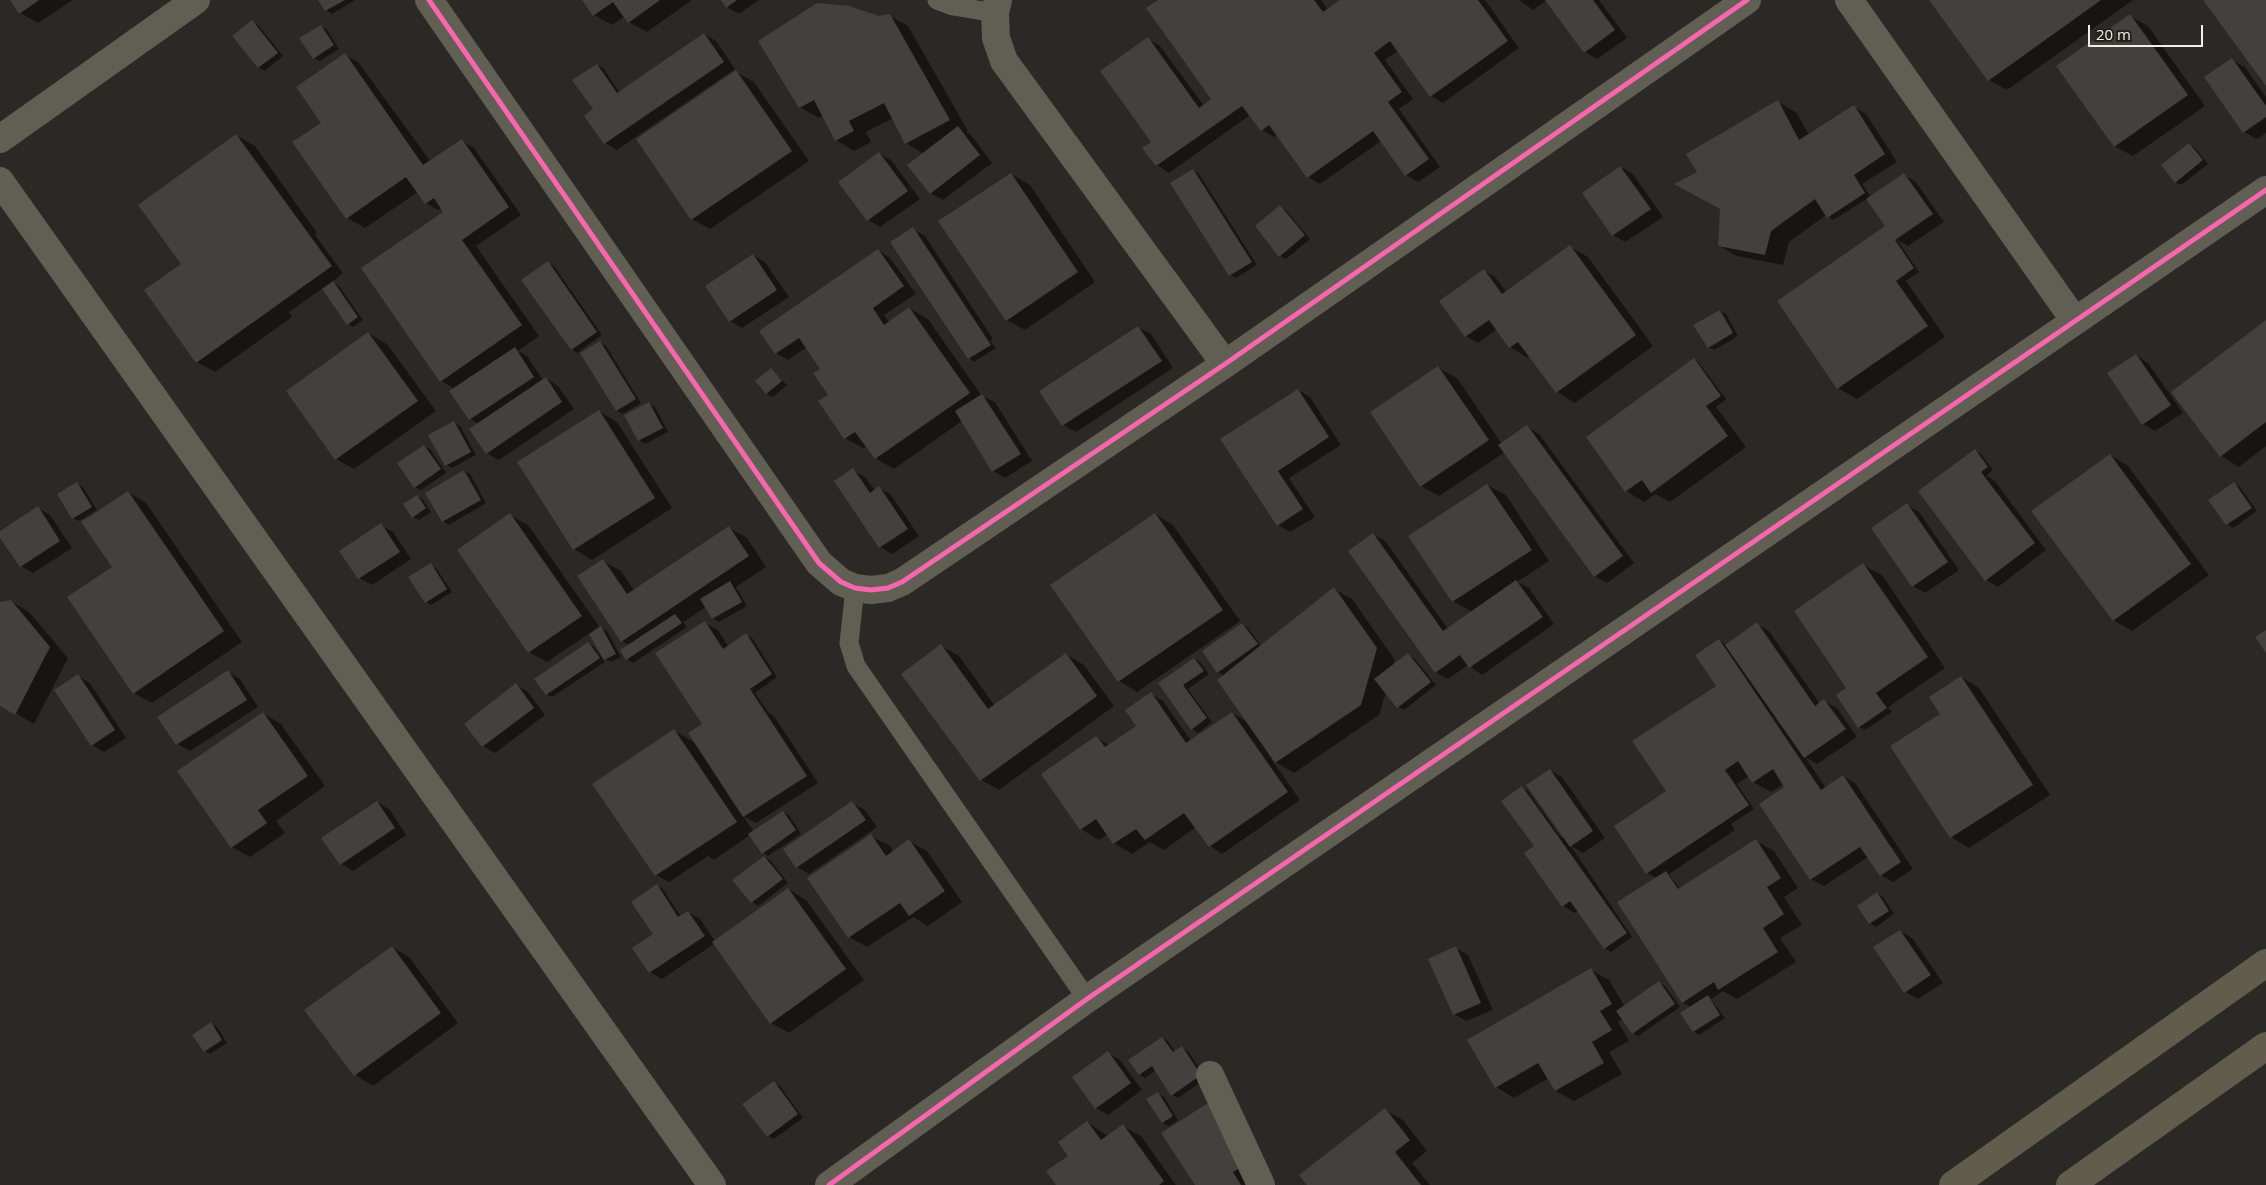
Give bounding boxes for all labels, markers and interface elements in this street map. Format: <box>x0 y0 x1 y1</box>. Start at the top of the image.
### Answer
scale bar <box>2091 15 2206 47</box>
text: 20 m <box>2096 24 2131 44</box>

